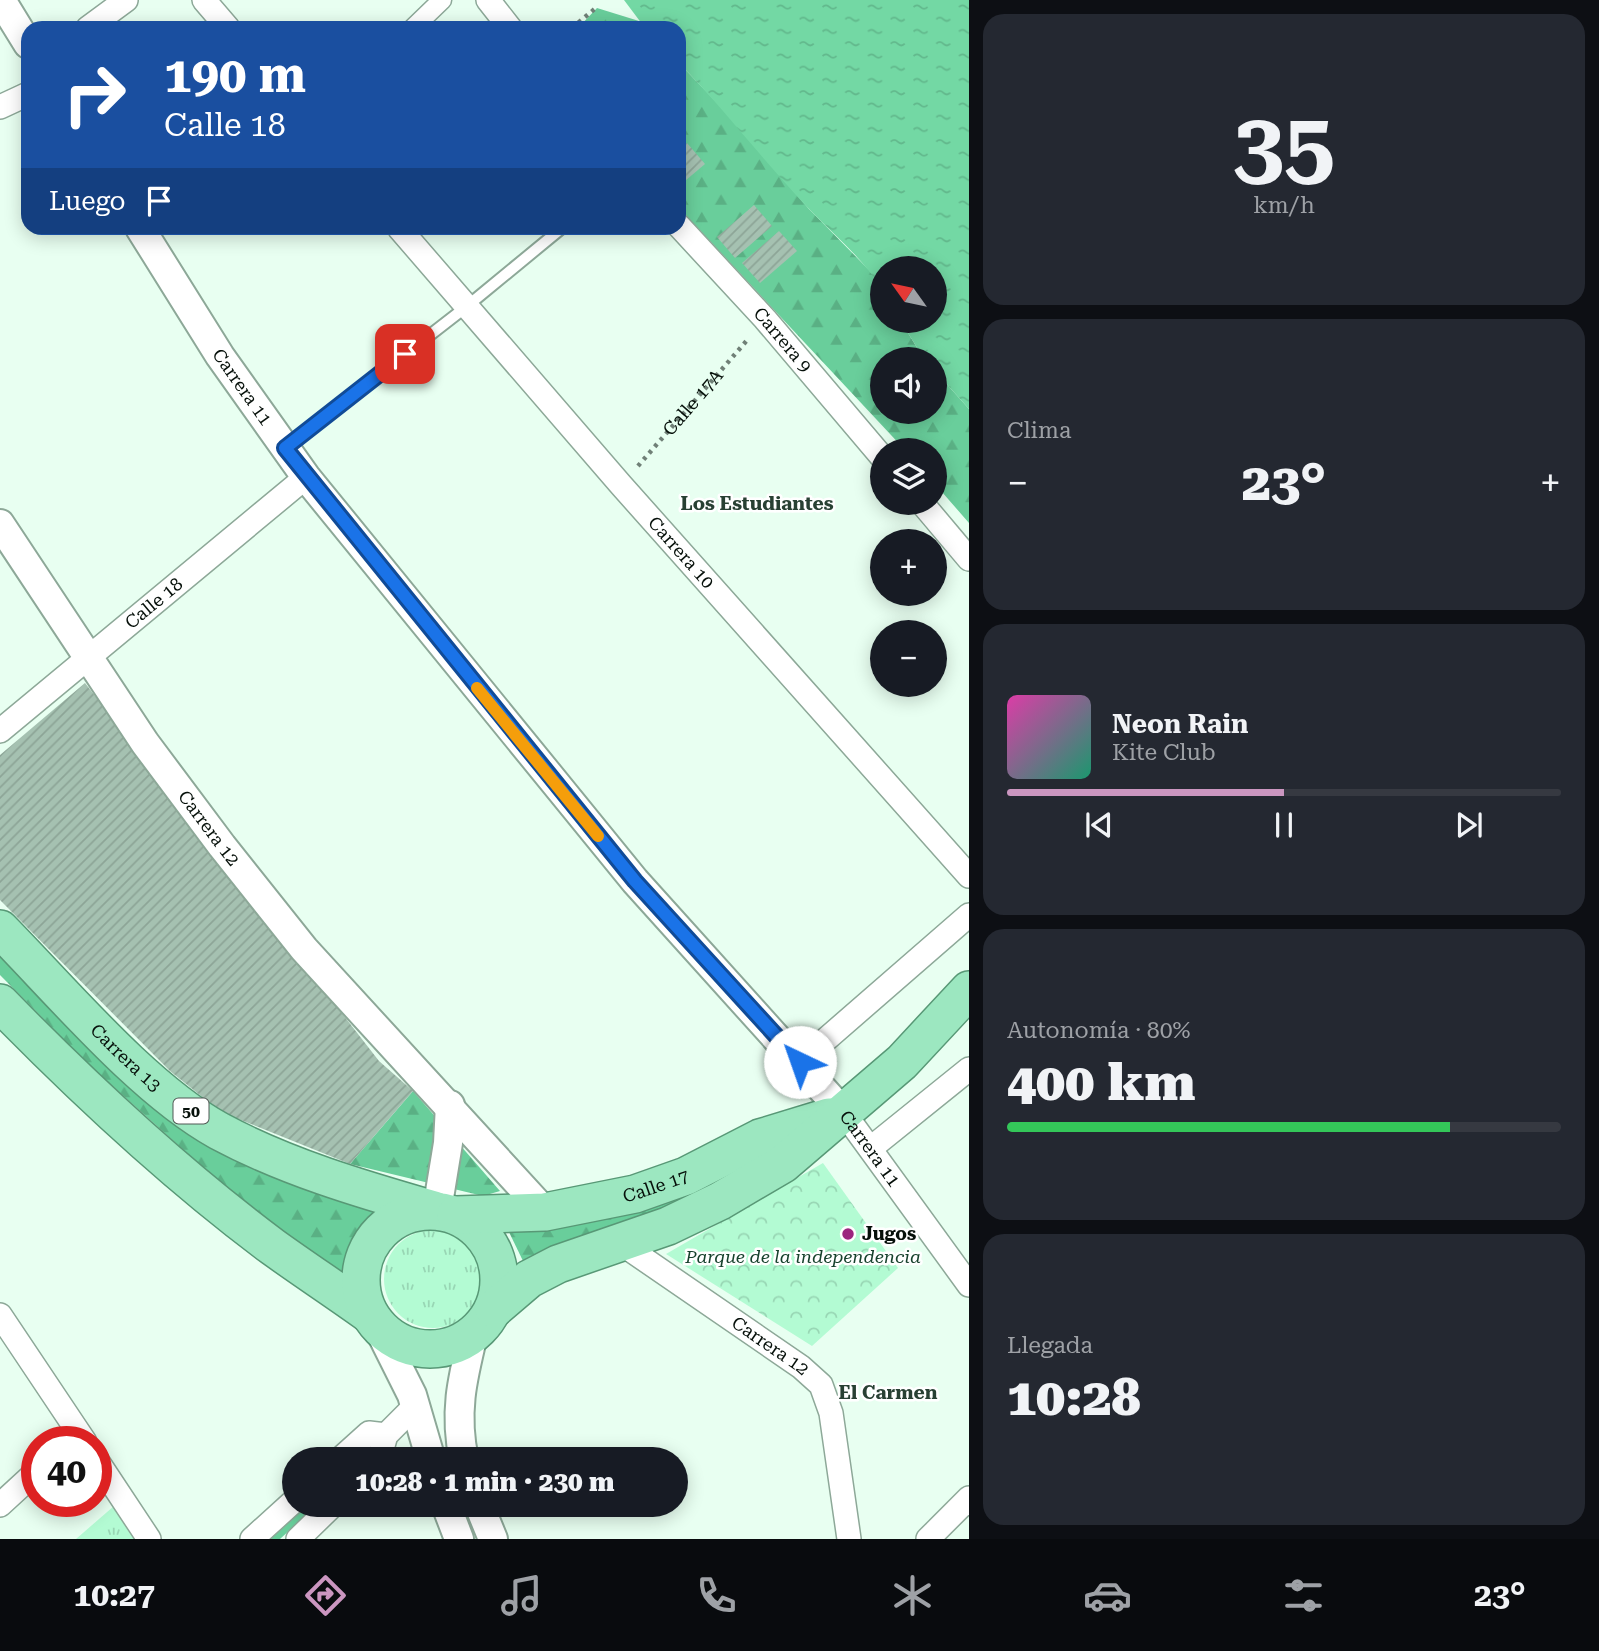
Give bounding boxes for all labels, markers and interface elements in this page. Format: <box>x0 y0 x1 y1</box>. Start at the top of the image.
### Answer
text: 190 m <box>164 47 306 104</box>
icon: right <box>49 49 140 140</box>
text: 35 <box>1233 93 1335 199</box>
text: Calle 18 <box>164 106 286 144</box>
icon: arrive <box>140 182 178 220</box>
text: Luego <box>49 186 126 216</box>
text: km/h <box>1253 192 1315 219</box>
north arrow <box>870 256 947 332</box>
map controls <box>870 256 947 697</box>
street label: Carrera 9 <box>749 303 817 376</box>
pin <box>375 324 435 384</box>
icon: arrive <box>386 335 424 373</box>
street label: Carrera 11 <box>208 344 277 429</box>
button: sound <box>870 347 947 424</box>
street label: Calle 17A <box>658 364 727 440</box>
text: Clima <box>1007 417 1071 444</box>
button: layers <box>870 438 947 515</box>
text: 23° <box>1242 452 1326 513</box>
text: − <box>1007 461 1028 505</box>
text: + <box>1540 461 1561 505</box>
district label: Los Estudiantes <box>680 492 834 515</box>
street label: Carrera 10 <box>644 512 719 592</box>
button: + <box>870 529 947 606</box>
street label: Calle 18 <box>121 573 187 633</box>
button: − <box>870 620 947 697</box>
text: Neon Rain <box>1112 709 1248 739</box>
text: Kite Club <box>1112 739 1216 766</box>
street label: Carrera 12 <box>174 786 244 870</box>
icon: previous <box>1080 806 1118 844</box>
icon: pause <box>1265 806 1303 844</box>
icon: next <box>1450 806 1488 844</box>
text: Autonomía · 80% <box>1007 1017 1191 1044</box>
street label: Carrera 13 <box>86 1019 166 1096</box>
position arrow <box>763 1025 837 1099</box>
text: 400 km <box>1007 1052 1195 1113</box>
road number: 50 <box>174 1098 208 1124</box>
street label: Carrera 11 <box>836 1106 905 1190</box>
street label: Calle 17 <box>621 1165 691 1206</box>
place label: Jugos <box>862 1223 916 1244</box>
marker: Jugos <box>840 1226 856 1242</box>
park label: Parque de la independencia <box>684 1246 921 1267</box>
street label: Carrera 12 <box>728 1312 814 1379</box>
text: Llegada <box>1007 1332 1093 1359</box>
text: 10:28 <box>1007 1367 1141 1428</box>
district label: El Carmen <box>839 1381 938 1404</box>
speed limit sign: 40 <box>21 1426 112 1517</box>
text: 10:28 · 1 min · 230 m <box>355 1467 615 1497</box>
icon: directions <box>301 1571 350 1620</box>
icon: music <box>497 1571 546 1620</box>
icon: phone <box>692 1571 741 1620</box>
icon: climate <box>888 1571 937 1620</box>
icon: car <box>1083 1571 1132 1620</box>
icon: filters <box>1279 1571 1328 1620</box>
text: 10:27 <box>73 1576 155 1614</box>
text: 23° <box>1474 1576 1526 1614</box>

